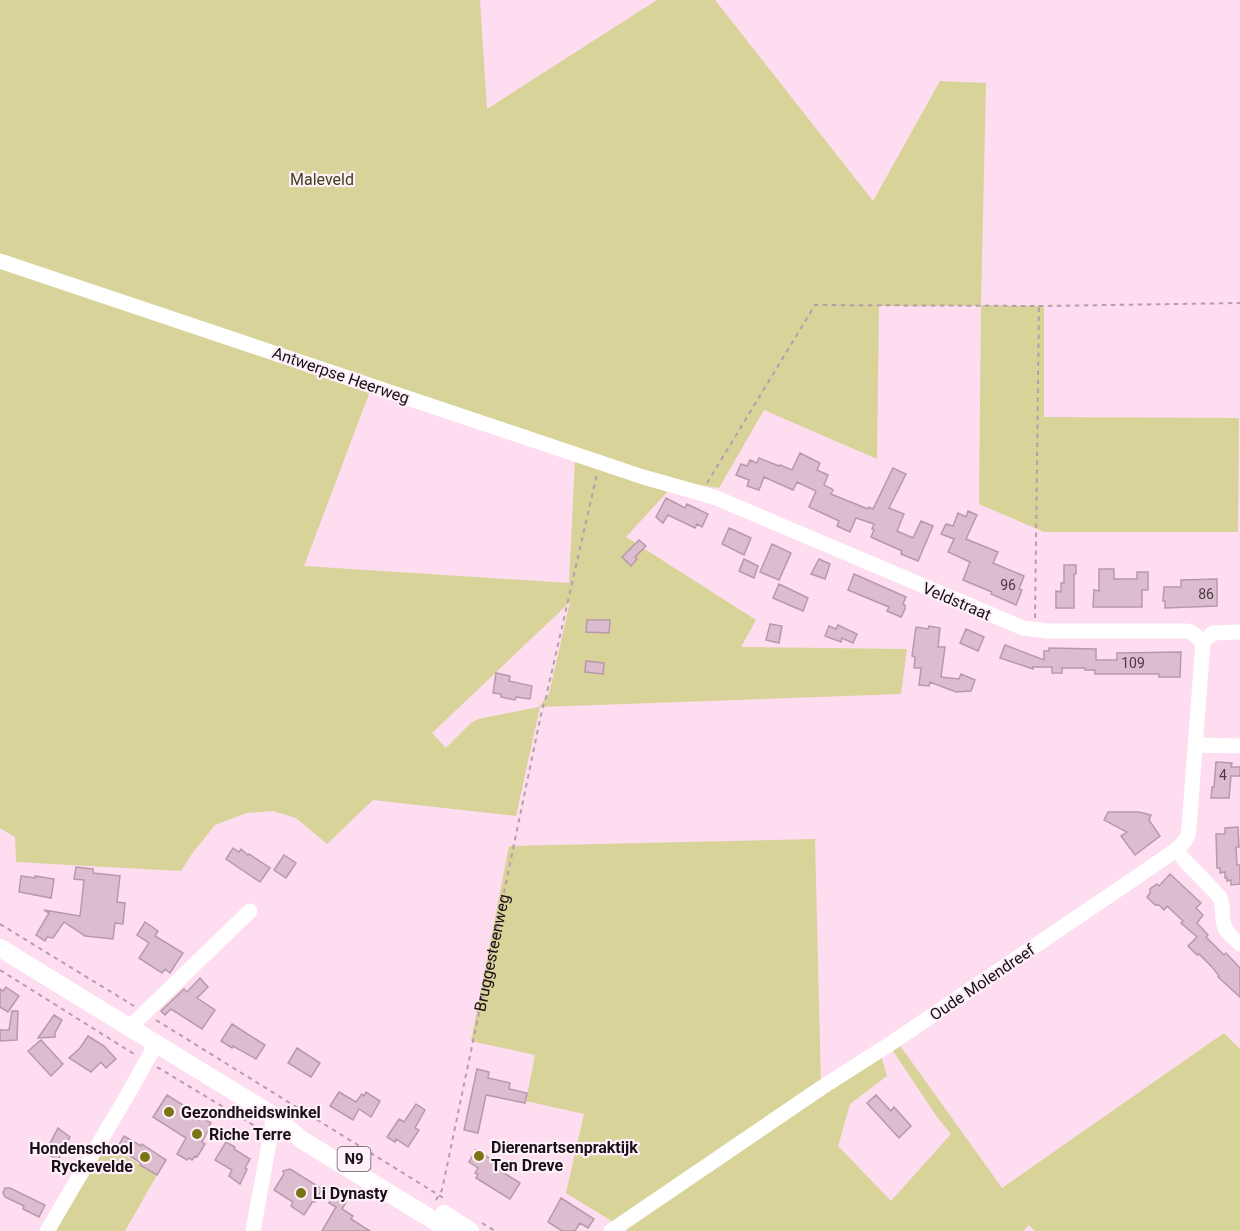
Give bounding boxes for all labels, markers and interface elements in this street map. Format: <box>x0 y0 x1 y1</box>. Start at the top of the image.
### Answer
park label: Maleveld <box>290 170 354 189</box>
street label: Antwerpse Heerweg <box>270 343 412 408</box>
house number: 96 <box>1000 577 1016 593</box>
street label: Veldstraat <box>920 579 994 624</box>
house number: 86 <box>1198 586 1214 602</box>
house number: 109 <box>1121 655 1145 671</box>
house number: 4 <box>1219 767 1227 783</box>
street label: Bruggesteenweg <box>470 892 513 1013</box>
street label: Oude Molendreef <box>926 940 1039 1025</box>
place label: Gezondheidswinkel <box>181 1103 321 1122</box>
marker: Gezondheidswinkel <box>162 1105 176 1119</box>
place label: Riche Terre <box>209 1125 291 1144</box>
marker: Riche Terre <box>190 1127 204 1141</box>
place label: Dierenartsenpraktijk Ten Dreve <box>491 1138 638 1175</box>
place label: Hondenschool Ryckevelde <box>29 1139 133 1176</box>
road number: N9 <box>338 1147 370 1171</box>
marker: Dierenartsenpraktijk Ten Dreve <box>472 1149 486 1163</box>
marker: Hondenschool Ryckevelde <box>138 1150 152 1164</box>
place label: Li Dynasty <box>313 1184 388 1203</box>
marker: Li Dynasty <box>294 1186 308 1200</box>

